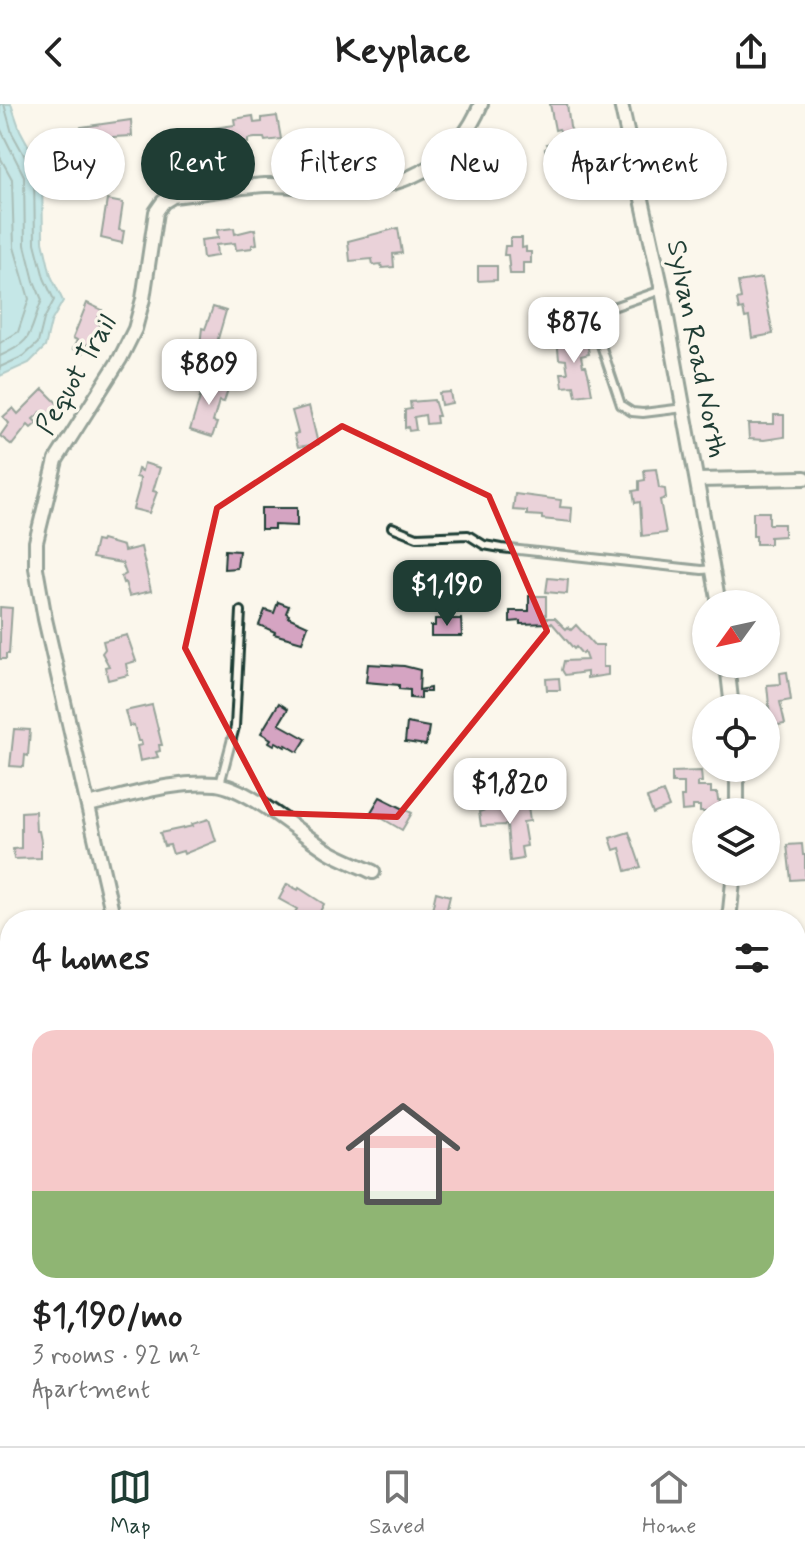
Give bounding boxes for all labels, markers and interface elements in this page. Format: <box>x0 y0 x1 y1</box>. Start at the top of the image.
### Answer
text: Keyplace <box>335 29 470 76</box>
icon: back <box>32 30 76 74</box>
icon: share <box>729 30 773 74</box>
chip: Buy <box>24 128 125 200</box>
chip: Rent <box>141 128 255 200</box>
chip: Filters <box>271 128 405 200</box>
chip: New <box>421 128 527 200</box>
chip: Apartment <box>543 128 727 200</box>
street label: Sylvan Road North <box>657 237 735 461</box>
pin: $876 <box>527 297 621 365</box>
text: $876 <box>546 306 602 340</box>
street label: Pequot Trail <box>28 308 126 442</box>
pin: $809 <box>162 339 256 407</box>
text: $809 <box>180 348 238 382</box>
pin: $1,190 <box>382 560 512 628</box>
text: $1,190 <box>411 569 483 603</box>
north arrow <box>692 590 780 678</box>
map controls <box>692 590 780 886</box>
button: locate <box>692 694 780 782</box>
pin: $1,820 <box>445 758 575 826</box>
text: $1,820 <box>472 767 548 801</box>
button: layers <box>692 798 780 886</box>
text: 4 homes <box>32 936 150 981</box>
icon: filters <box>730 936 774 980</box>
icon: home <box>331 1082 475 1226</box>
text: $1,190/mo <box>32 1294 182 1339</box>
text: 3 rooms · 92 m² <box>32 1339 201 1373</box>
text: Apartment <box>32 1373 150 1407</box>
tab: Map <box>108 1465 152 1541</box>
tab: Saved <box>369 1465 425 1541</box>
tab: Home <box>642 1465 697 1541</box>

